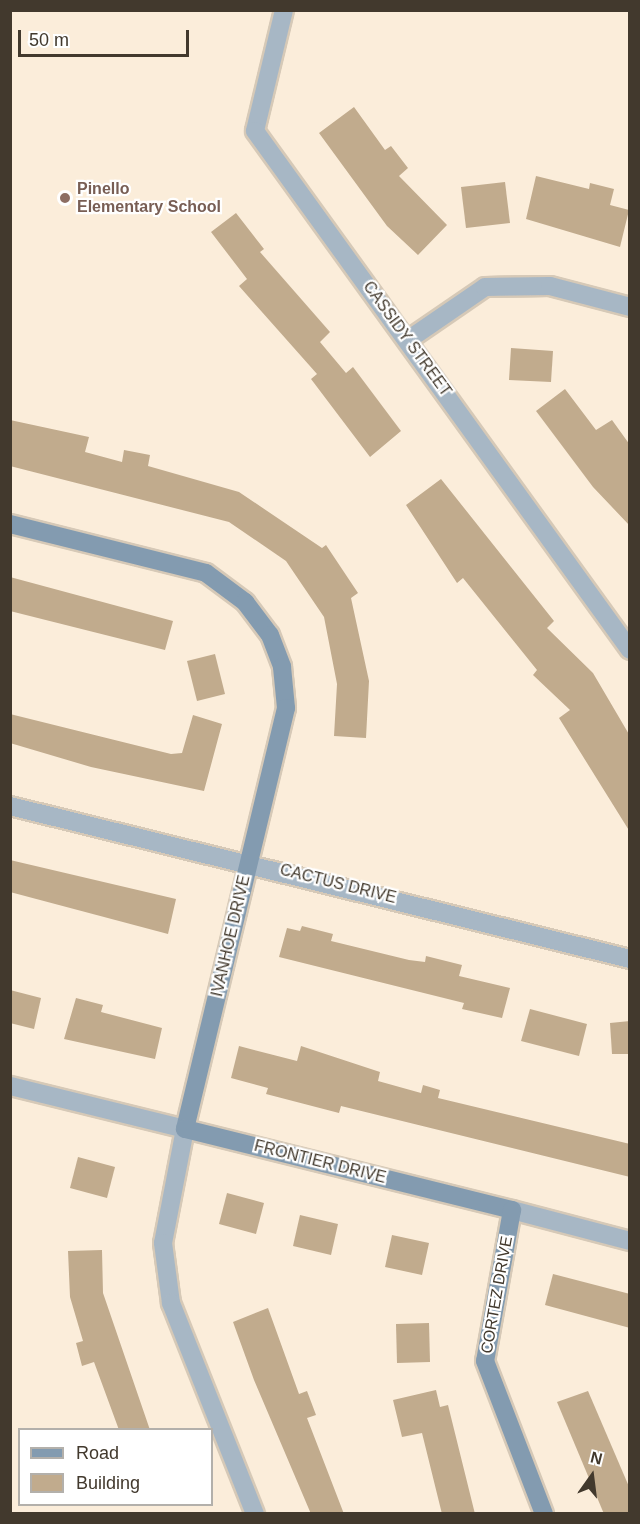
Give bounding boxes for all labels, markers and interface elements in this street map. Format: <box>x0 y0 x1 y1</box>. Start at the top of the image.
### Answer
scale bar <box>21 18 192 56</box>
text: 50 m <box>29 30 69 50</box>
place label: Pinello Elementary School <box>77 179 221 217</box>
marker: Pinello Elementary School <box>58 191 72 205</box>
street label: CASSIDY STREET <box>359 278 455 400</box>
street label: CACTUS DRIVE <box>278 860 398 908</box>
street label: IVANHOE DRIVE <box>208 873 254 999</box>
street label: FRONTIER DRIVE <box>252 1136 388 1188</box>
street label: CORTEZ DRIVE <box>477 1235 517 1355</box>
legend <box>18 1428 213 1506</box>
text: Road <box>76 1443 119 1463</box>
north arrow <box>562 1446 622 1506</box>
text: N <box>589 1448 604 1468</box>
text: Building <box>76 1473 140 1493</box>

